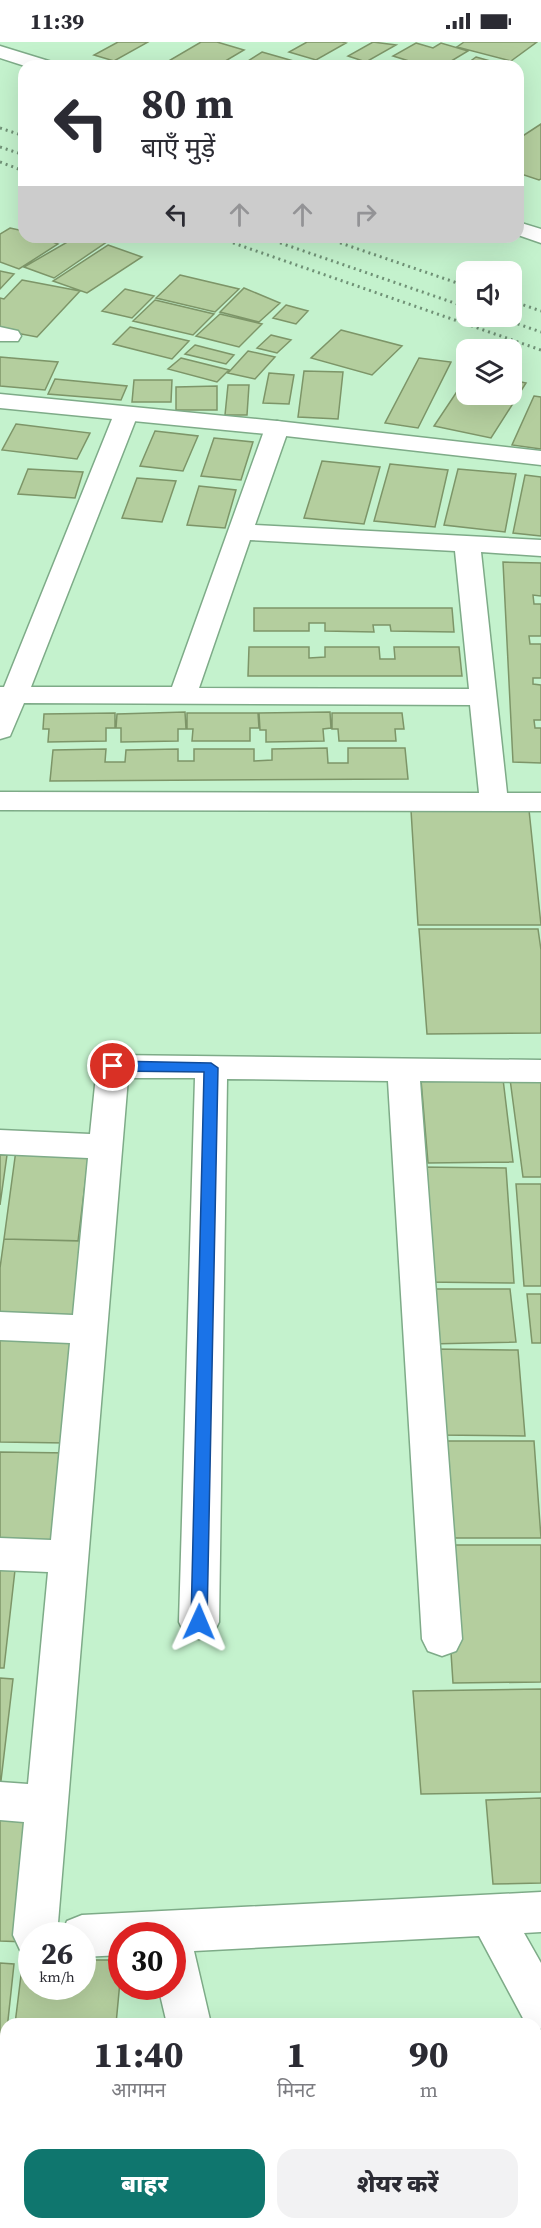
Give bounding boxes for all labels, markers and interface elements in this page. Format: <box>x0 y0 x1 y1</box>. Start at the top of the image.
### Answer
text: 11:39 <box>30 6 84 36</box>
text: 80 m <box>141 74 234 132</box>
icon: left <box>42 84 120 162</box>
text: बाएँ मुड़ें <box>141 129 215 166</box>
icon: left <box>160 198 193 231</box>
icon: ahead <box>223 198 256 231</box>
icon: ahead <box>286 198 319 231</box>
icon: right <box>349 198 382 231</box>
map controls <box>456 261 522 405</box>
button: sound <box>456 261 522 327</box>
button: layers <box>456 339 522 405</box>
pin <box>87 1040 138 1091</box>
icon: arrive <box>96 1049 129 1082</box>
position arrow <box>167 1590 231 1654</box>
speed limit sign: 30 <box>108 1922 186 2000</box>
text: 26 <box>41 1933 73 1974</box>
text: km/h <box>39 1966 75 1987</box>
text: 11:40 <box>93 2030 184 2079</box>
text: 1 <box>286 2030 306 2079</box>
text: 90 <box>409 2030 449 2079</box>
text: आगमन <box>111 2076 166 2104</box>
text: मिनट <box>277 2076 315 2104</box>
text: m <box>420 2076 438 2104</box>
button: बाहर <box>24 2149 265 2218</box>
button: शेयर करें <box>277 2149 518 2218</box>

